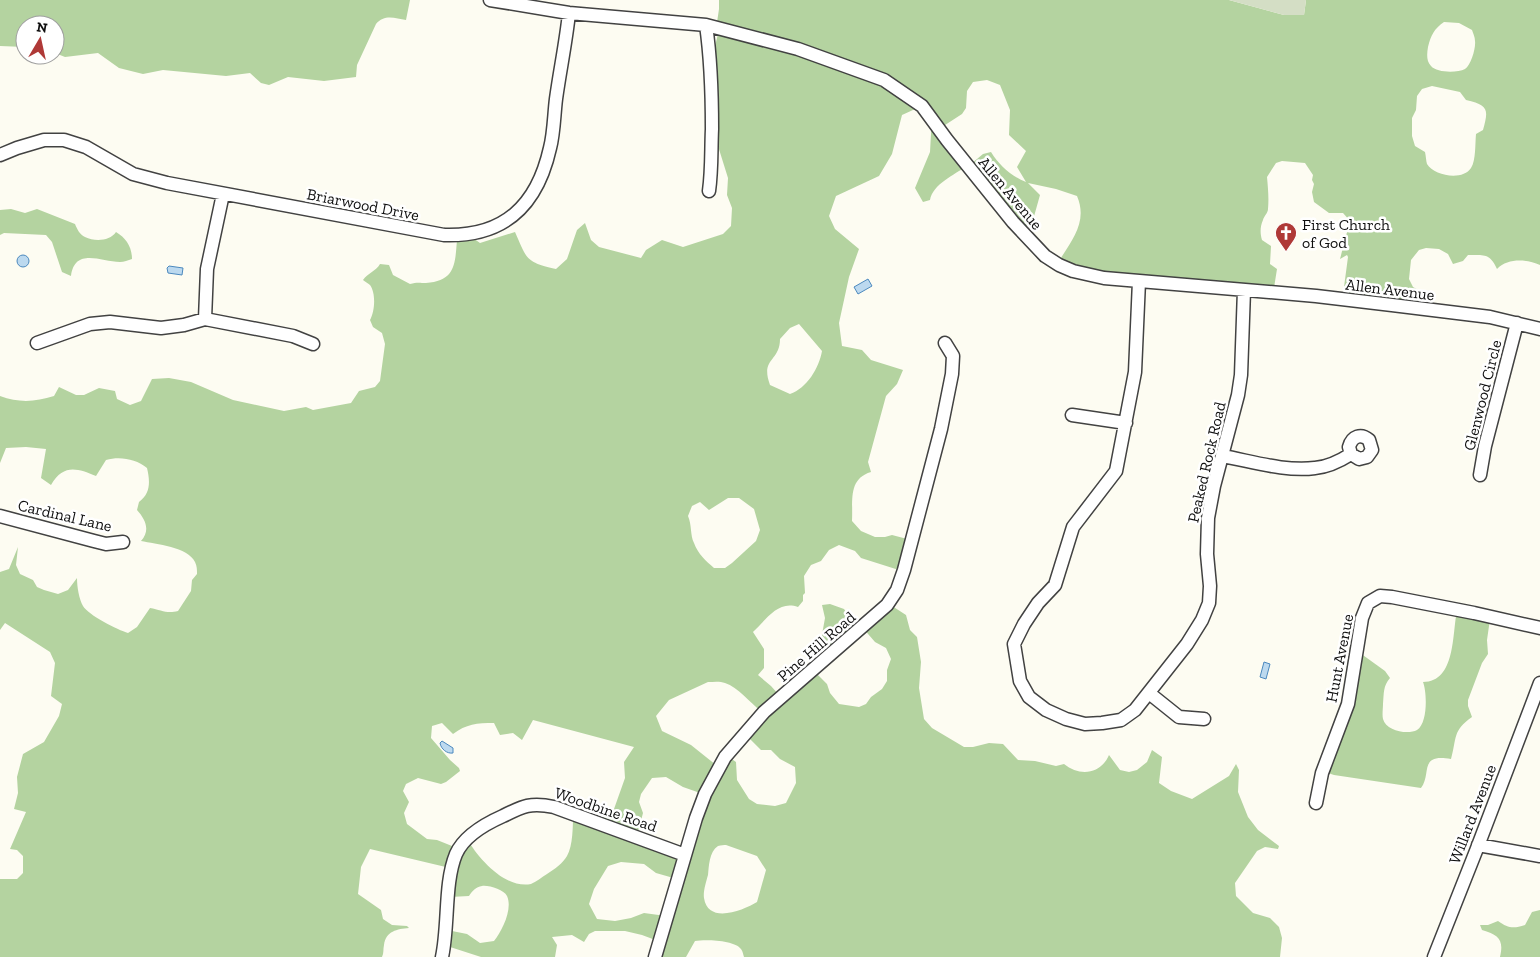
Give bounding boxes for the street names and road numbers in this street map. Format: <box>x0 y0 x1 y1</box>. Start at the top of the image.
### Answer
street label: Allen Avenue <box>975 153 1047 234</box>
street label: Briarwood Drive <box>305 184 421 225</box>
street label: Allen Avenue <box>1344 275 1435 304</box>
street label: Glenwood Circle <box>1460 338 1505 452</box>
street label: Peaked Rock Road <box>1183 400 1230 525</box>
street label: Cardinal Lane <box>16 495 114 536</box>
street label: Pine Hill Road <box>773 607 859 685</box>
street label: Hunt Avenue <box>1322 612 1357 704</box>
street label: Willard Avenue <box>1445 762 1500 866</box>
street label: Woodbine Road <box>552 783 660 836</box>

